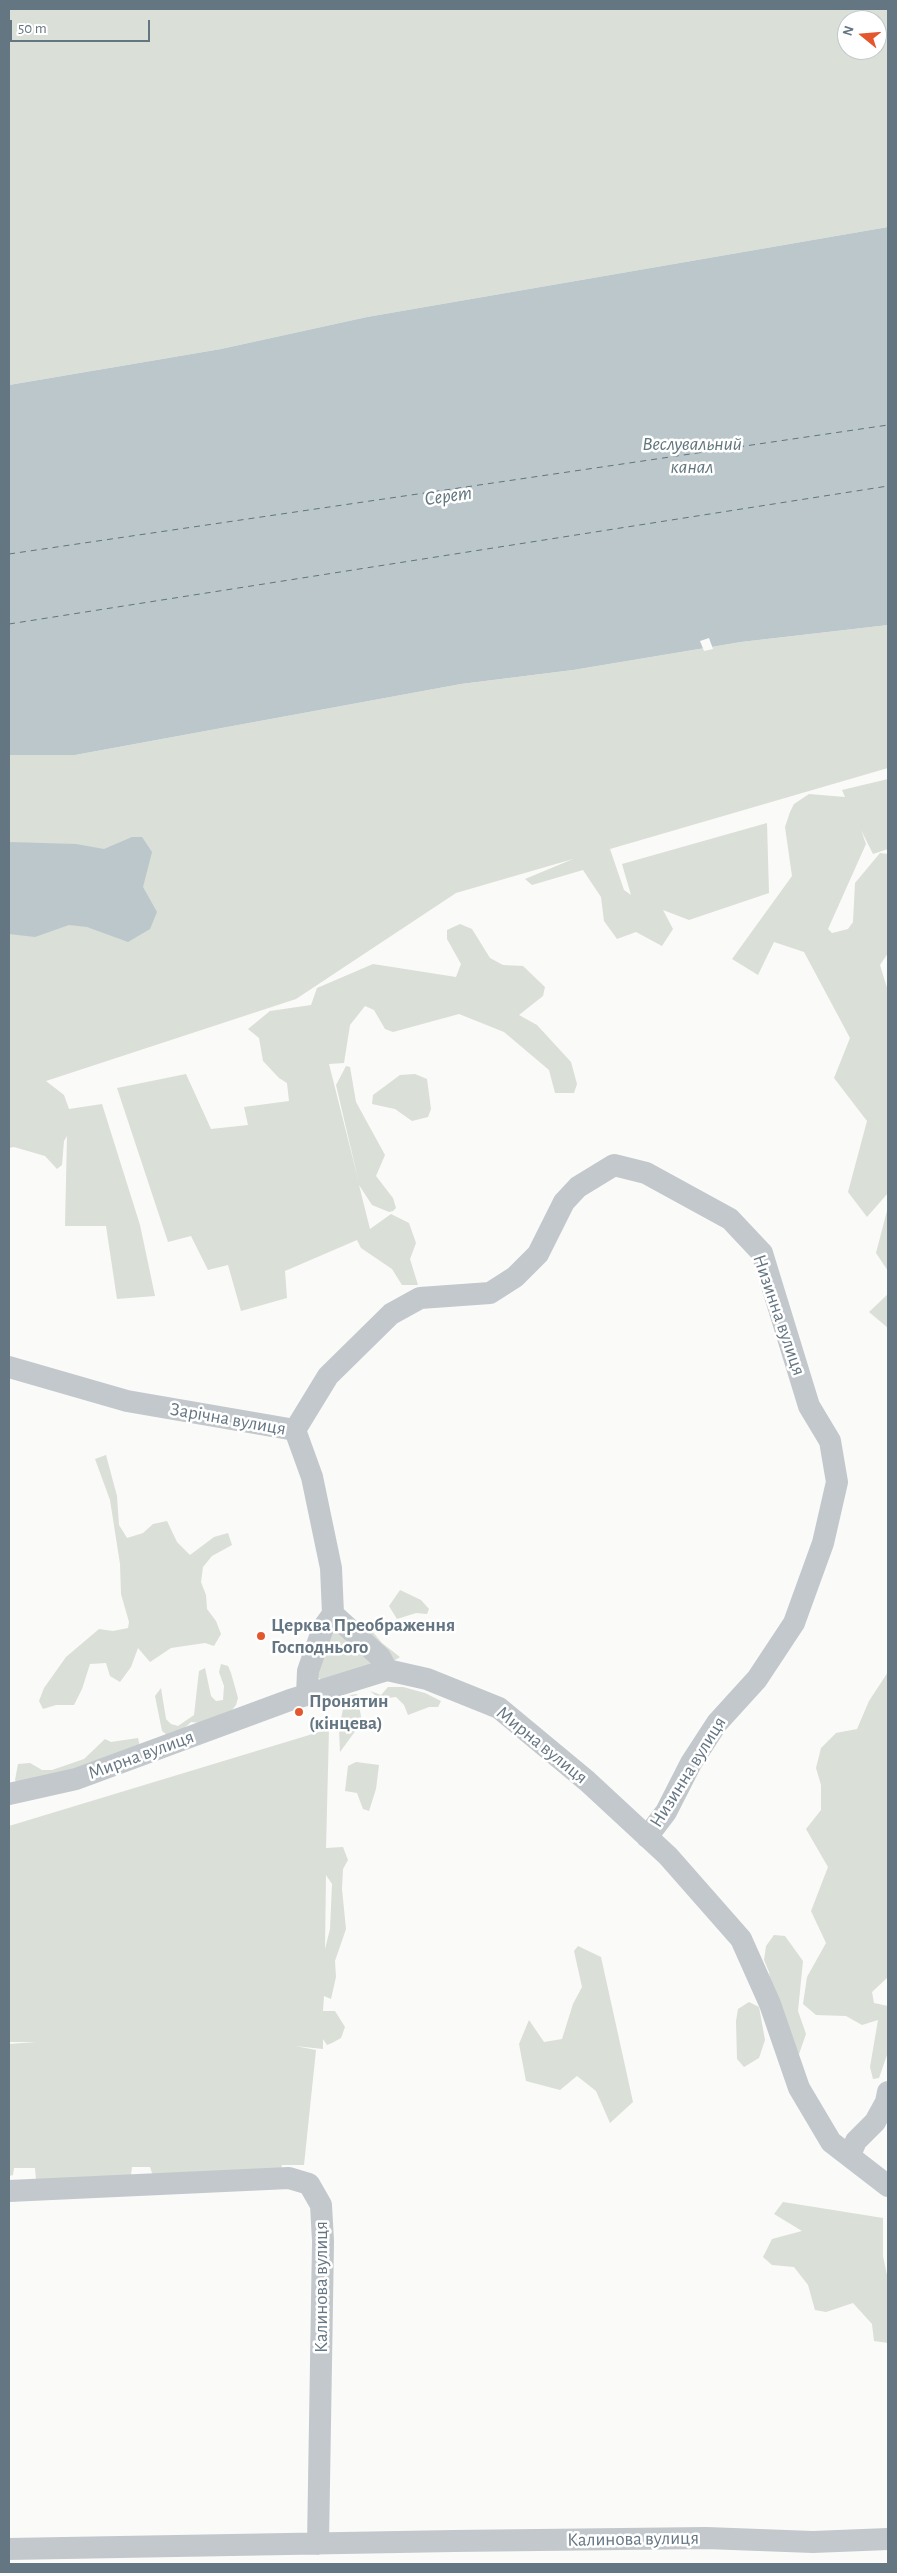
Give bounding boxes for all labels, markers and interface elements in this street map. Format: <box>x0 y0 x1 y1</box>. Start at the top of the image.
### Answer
scale bar <box>12 10 152 42</box>
north arrow <box>837 10 887 60</box>
text: 50 m <box>18 21 47 36</box>
text: N <box>840 24 857 38</box>
water label: Веслувальний канал <box>642 432 742 479</box>
water label: Серет <box>423 481 473 511</box>
street label: Низинна вулиця <box>748 1251 810 1379</box>
street label: Зарічна вулиця <box>168 1398 288 1440</box>
place label: Церква Преображення Господнього <box>271 1614 455 1658</box>
marker: Церква Преображення Господнього <box>255 1630 267 1642</box>
place label: Пронятин (кінцева) <box>309 1690 389 1734</box>
street label: Мирна вулиця <box>492 1701 592 1789</box>
marker: Пронятин (кінцева) <box>293 1706 305 1718</box>
street label: Низинна вулиця <box>645 1712 731 1832</box>
street label: Мирна вулиця <box>85 1725 197 1785</box>
street label: Калинова вулиця <box>310 2221 332 2353</box>
street label: Калинова вулиця <box>567 2526 699 2552</box>

